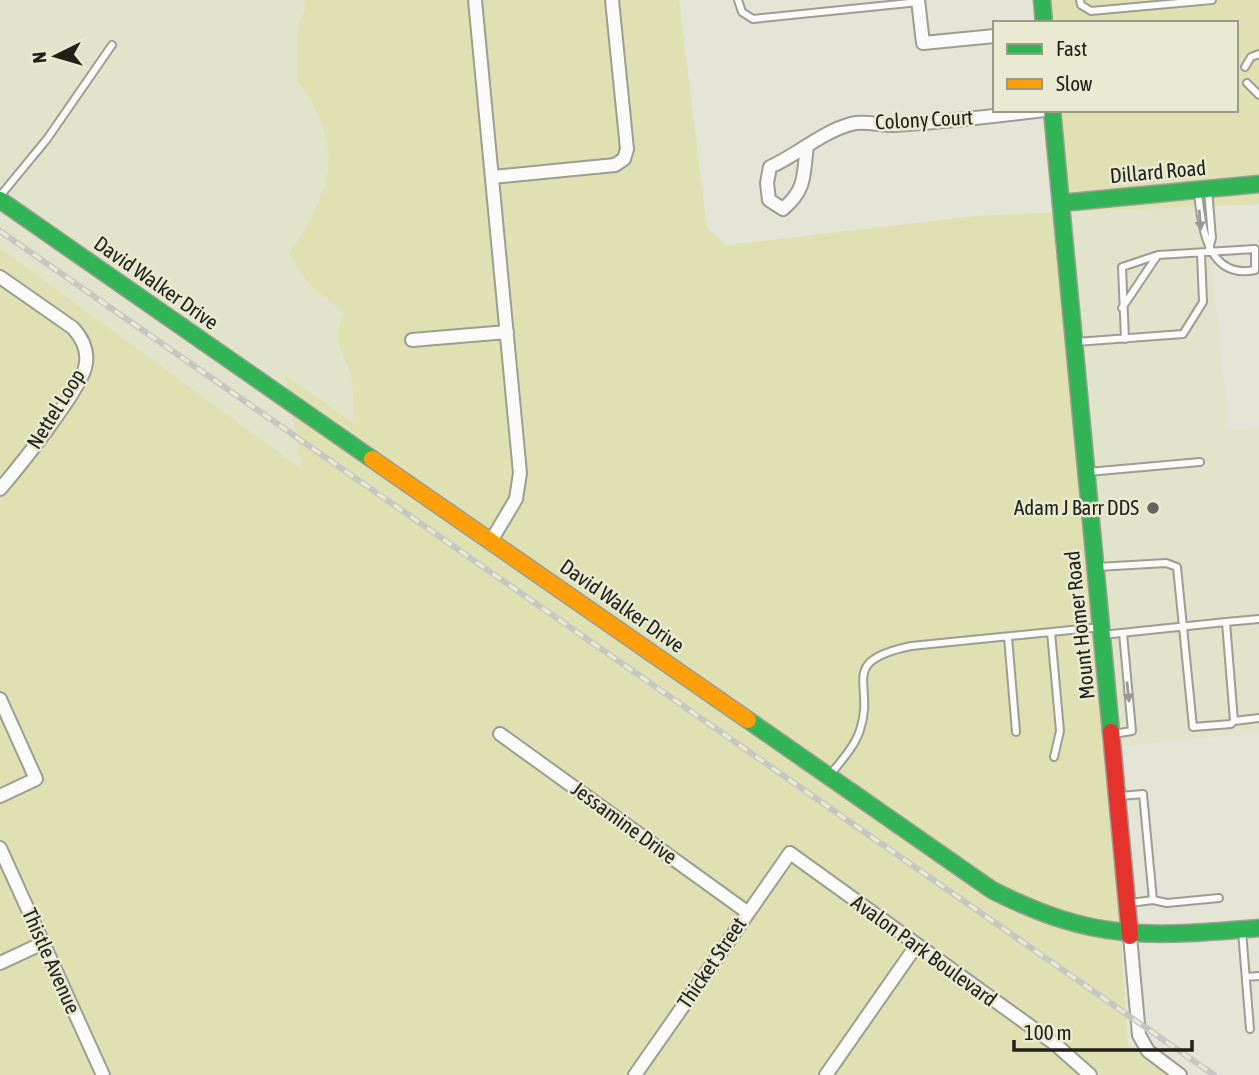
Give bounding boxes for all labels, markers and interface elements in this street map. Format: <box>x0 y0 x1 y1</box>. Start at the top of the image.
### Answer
north arrow <box>21 21 91 91</box>
legend <box>993 21 1238 112</box>
text: Fast <box>1056 36 1087 60</box>
text: N <box>28 51 51 64</box>
text: Slow <box>1056 71 1093 95</box>
street label: Colony Court <box>875 104 973 134</box>
street label: Dillard Road <box>1109 155 1207 187</box>
one-way arrow <box>1195 209 1206 231</box>
street label: David Walker Drive <box>90 230 223 334</box>
street label: Nettel Loop <box>21 364 89 453</box>
place label: Adam J Barr DDS <box>1014 495 1139 519</box>
marker: Adam J Barr DDS <box>1145 500 1161 516</box>
street label: Mount Homer Road <box>1059 550 1099 700</box>
street label: David Walker Drive <box>556 553 689 657</box>
one-way arrow <box>1123 681 1134 703</box>
street label: Jessamine Drive <box>567 776 682 868</box>
street label: Avalon Park Boulevard <box>847 889 1002 1011</box>
street label: Thistle Avenue <box>18 904 86 1017</box>
street label: Thicket Street <box>672 912 750 1013</box>
scale bar <box>1014 1009 1192 1052</box>
text: 100 m <box>1024 1020 1072 1044</box>

